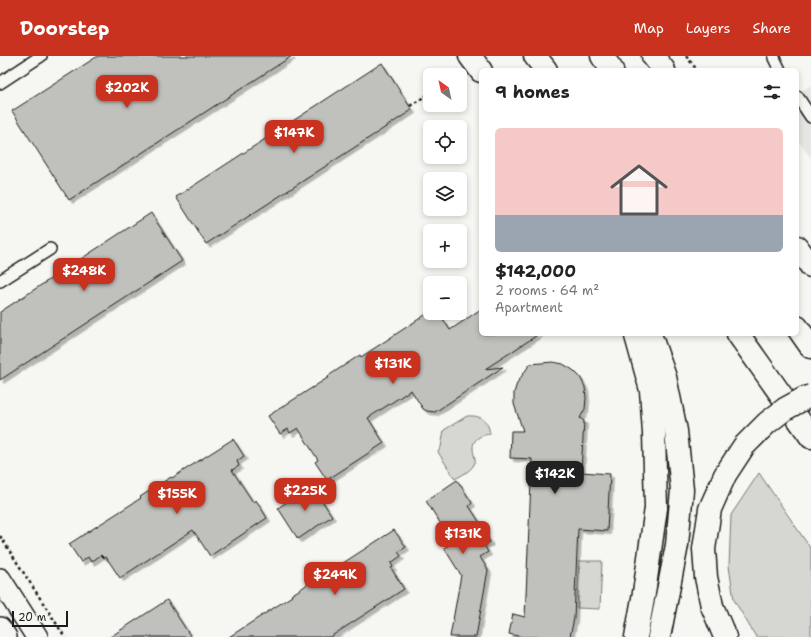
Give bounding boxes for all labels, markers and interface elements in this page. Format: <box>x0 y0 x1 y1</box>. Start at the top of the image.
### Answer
text: Doorstep <box>20 16 109 41</box>
text: Map <box>634 19 664 37</box>
text: Layers <box>686 19 730 37</box>
text: Share <box>752 19 791 37</box>
north arrow <box>423 68 467 112</box>
map controls <box>423 68 467 320</box>
pin: $202K <box>99 75 155 109</box>
text: $202K <box>105 79 149 96</box>
text: 9 homes <box>495 81 570 103</box>
icon: filters <box>761 81 783 103</box>
pin: $147K <box>266 120 322 154</box>
button: locate <box>423 120 467 164</box>
text: $147K <box>274 124 314 141</box>
icon: home <box>603 154 675 226</box>
button: layers <box>423 172 467 216</box>
button: + <box>423 224 467 268</box>
pin: $248K <box>56 258 112 292</box>
text: $142,000 <box>495 260 576 282</box>
text: $248K <box>62 262 106 279</box>
button: − <box>423 276 467 320</box>
text: 2 rooms · 64 m² <box>495 282 599 299</box>
text: Apartment <box>495 299 563 316</box>
pin: $131K <box>365 351 421 385</box>
text: $131K <box>374 355 412 372</box>
pin: $142K <box>527 461 583 495</box>
text: $142K <box>535 465 575 482</box>
pin: $225K <box>277 478 333 512</box>
pin: $155K <box>149 481 205 515</box>
text: $225K <box>283 482 327 499</box>
text: $155K <box>157 485 197 502</box>
pin: $131K <box>435 521 491 555</box>
text: $131K <box>444 525 482 542</box>
pin: $249K <box>307 562 363 596</box>
text: $249K <box>313 566 357 583</box>
scale bar <box>12 609 68 628</box>
text: 20 m <box>18 610 46 625</box>

